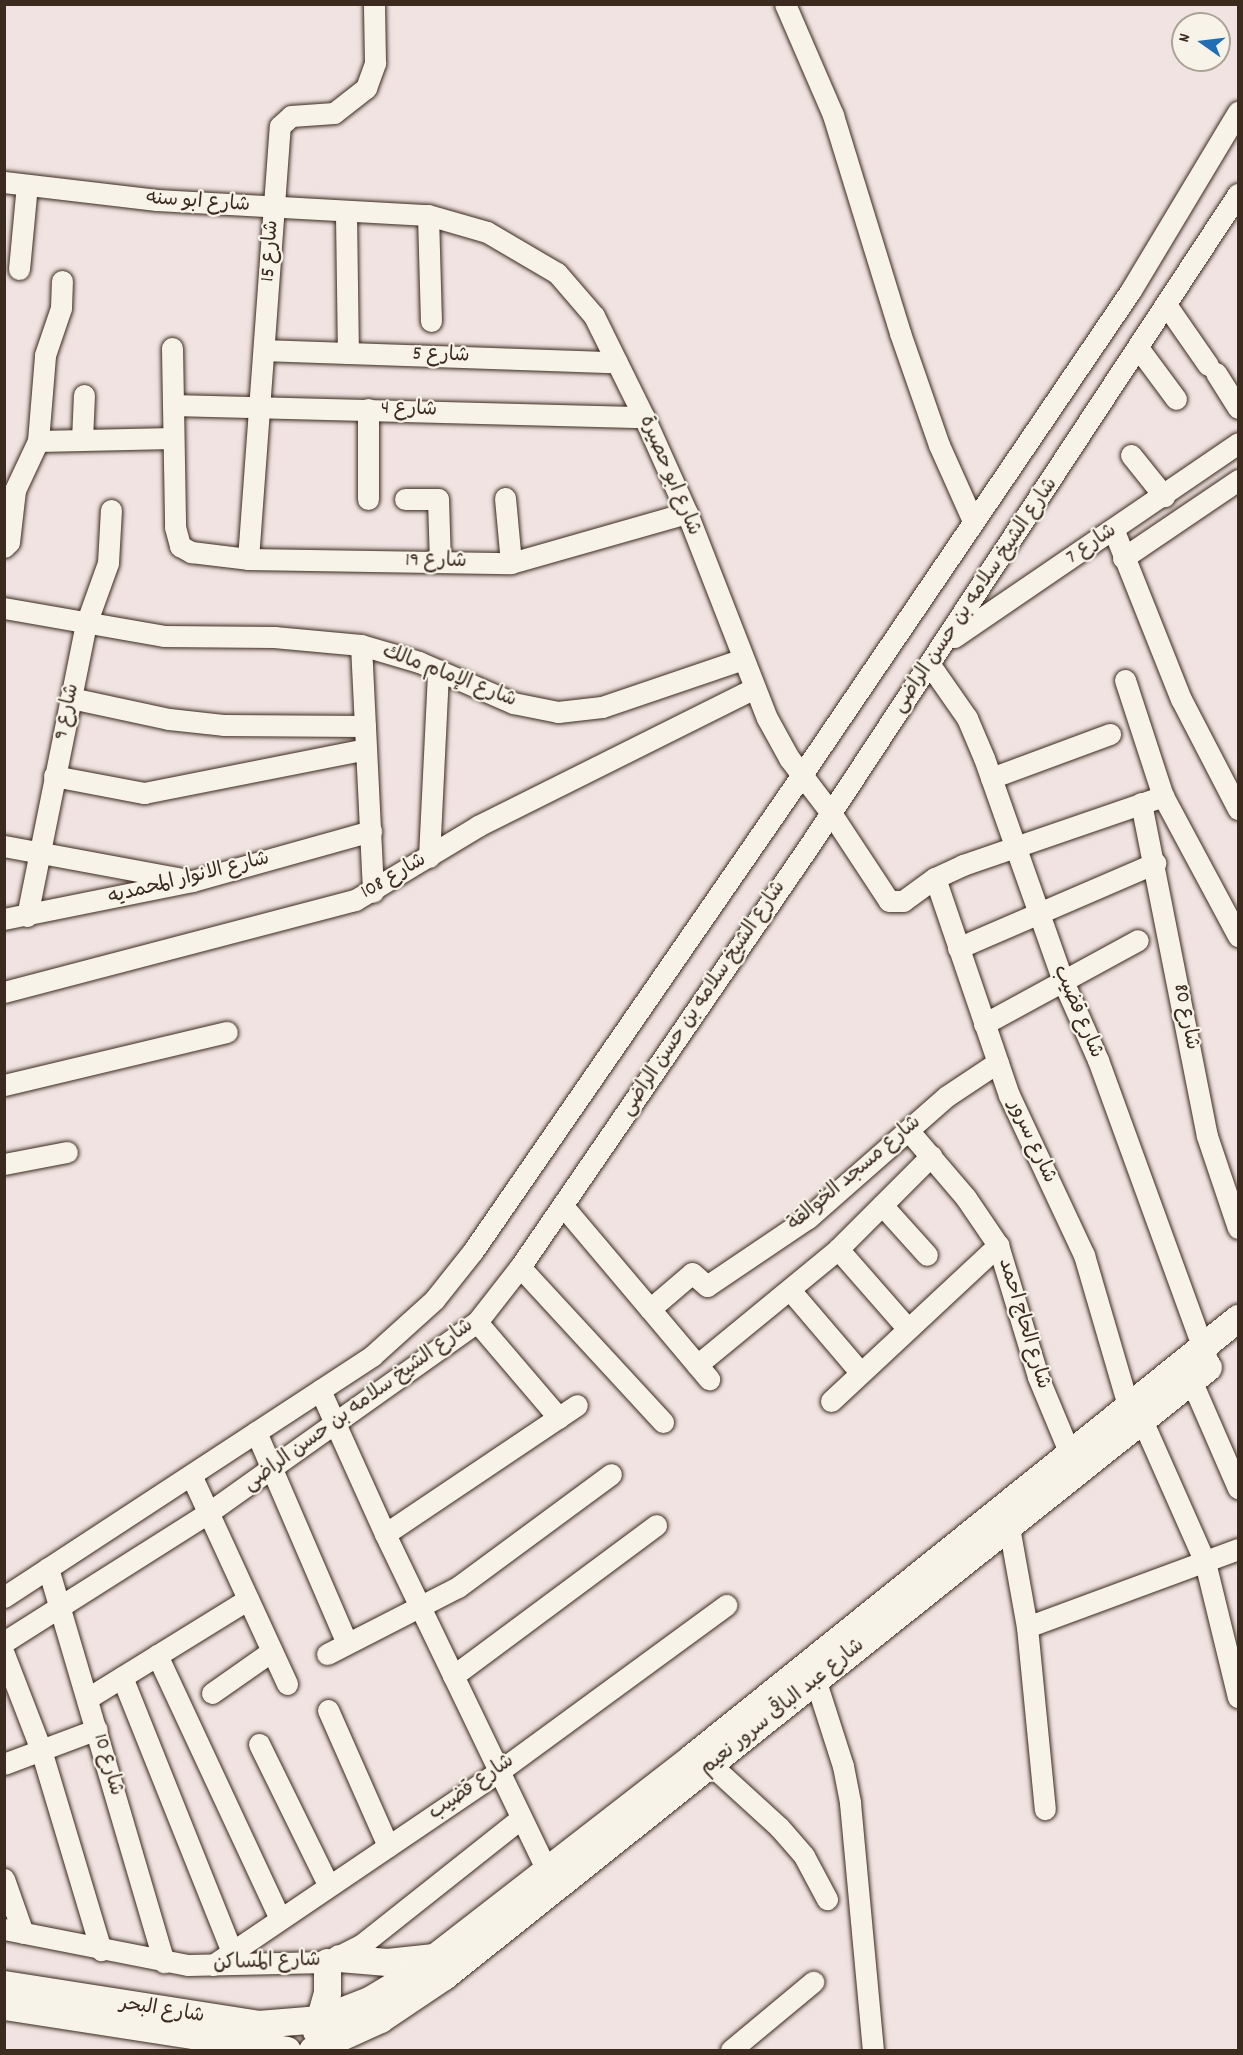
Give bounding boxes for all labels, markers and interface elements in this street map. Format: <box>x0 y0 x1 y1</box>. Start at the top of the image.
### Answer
north arrow <box>1171 12 1231 72</box>
text: N <box>1173 31 1197 45</box>
street label: شارع ابو سنه <box>145 187 251 219</box>
street label: شارع 15 <box>257 219 285 283</box>
street label: شارع 5 <box>412 343 470 369</box>
street label: شارع 4 <box>381 397 437 423</box>
street label: شارع ابو حصيرة <box>633 412 705 540</box>
street label: شارع الشيخ سلامه بن حسن الراضى <box>888 474 1064 718</box>
street label: شارع 7 <box>1062 520 1122 570</box>
street label: شارع 19 <box>405 549 467 575</box>
street label: شارع الإمام مالك <box>378 640 520 714</box>
street label: شارع 9 <box>50 682 86 742</box>
street label: شارع الانوار المحمديه <box>106 847 272 911</box>
street label: شارع 108 <box>357 849 431 905</box>
street label: شارع الشيخ سلامه بن حسن الراضى <box>616 877 792 1121</box>
street label: شارع قضيب <box>1047 962 1107 1062</box>
street label: شارع 80 <box>1167 982 1203 1052</box>
street label: شارع سرور <box>1001 1097 1061 1187</box>
street label: شارع مسجد الخوالقة <box>784 1111 926 1237</box>
street label: شارع الحاج احمد <box>992 1256 1054 1392</box>
street label: شارع الشيخ سلامه بن حسن الراضى <box>239 1315 479 1497</box>
street label: شارع عبد الباقى سرور نعيم <box>696 1634 870 1782</box>
street label: شارع 10 <box>87 1731 127 1799</box>
street label: شارع قضيب <box>425 1750 519 1826</box>
street label: شارع المساكن <box>213 1949 321 1977</box>
street label: شارع البحر <box>118 1992 206 2030</box>

